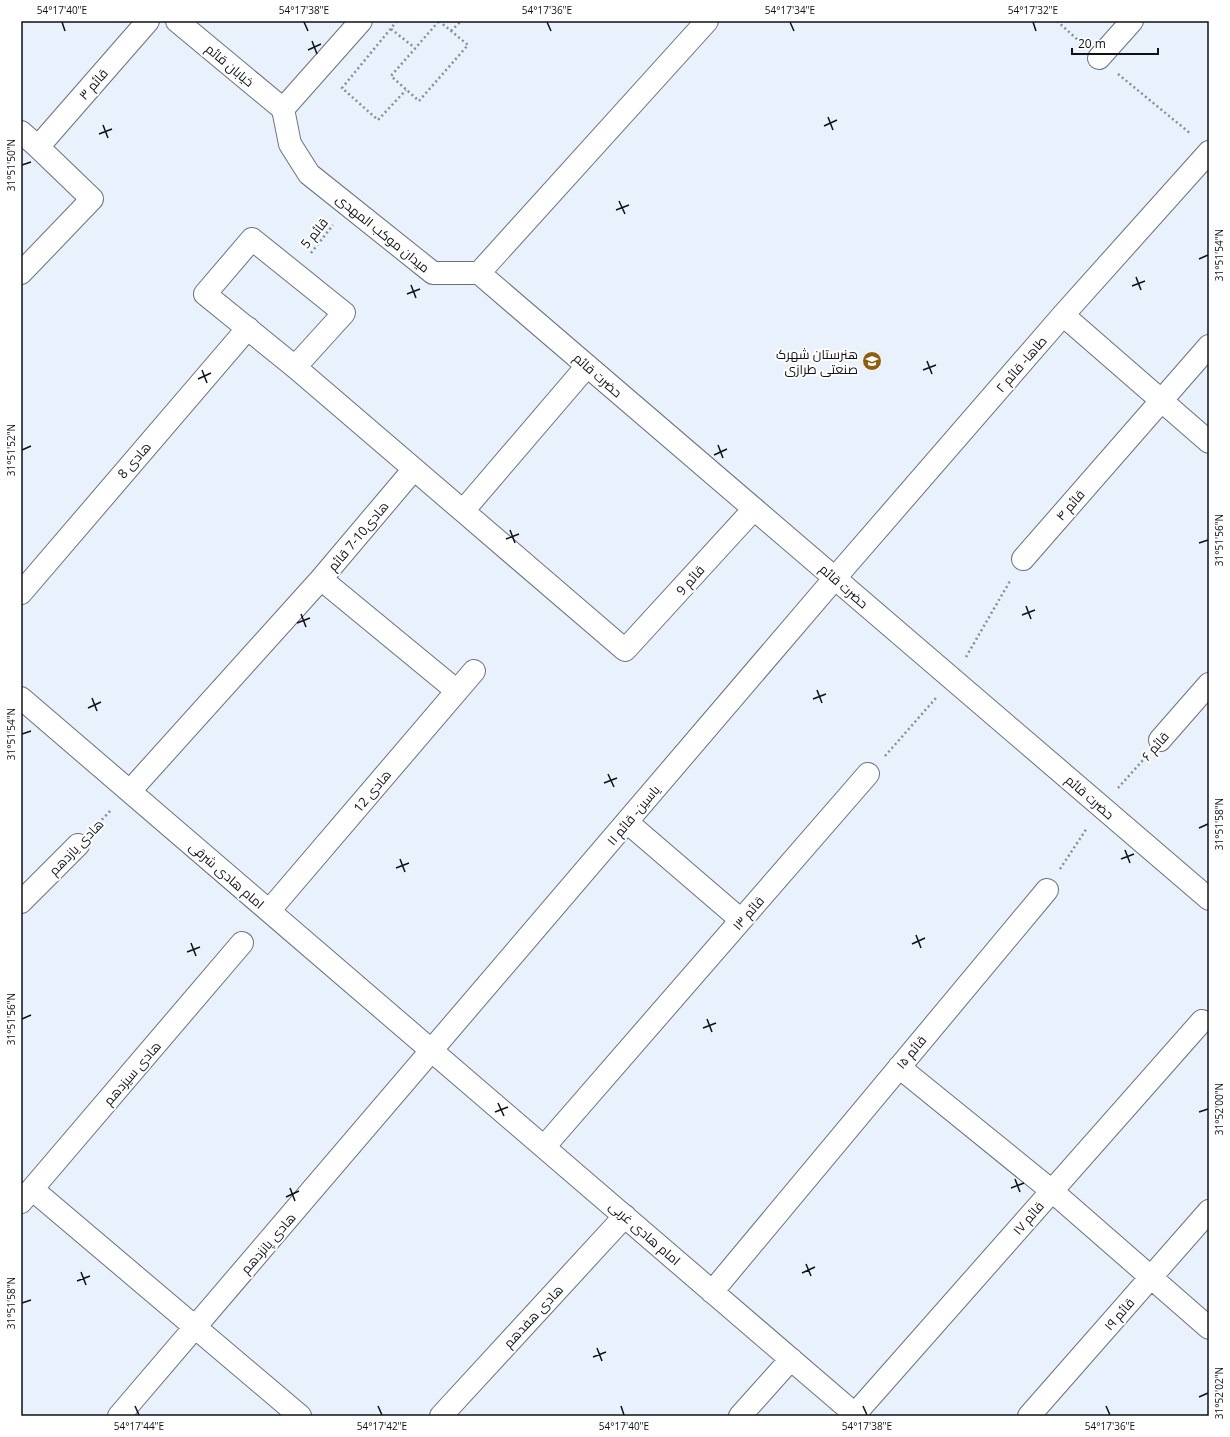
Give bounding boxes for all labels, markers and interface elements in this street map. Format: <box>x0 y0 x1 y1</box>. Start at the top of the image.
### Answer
text: 54°17'40"E <box>37 3 87 17</box>
text: 54°17'38"E <box>279 3 329 17</box>
text: 54°17'36"E <box>522 3 572 17</box>
text: 54°17'34"E <box>765 3 815 17</box>
text: 54°17'32"E <box>1008 3 1058 17</box>
scale bar <box>1072 30 1158 56</box>
text: 20 m <box>1078 35 1106 52</box>
street label: خیابان قائم <box>201 39 258 91</box>
street label: قائم ۳ <box>74 65 112 104</box>
text: 31°51'50"N <box>4 139 18 191</box>
street label: میدان موکب المهدی <box>332 190 434 276</box>
street label: قائم 5 <box>296 214 333 253</box>
text: 31°51'54"N <box>1212 229 1226 281</box>
street label: طاها- قائم ۲ <box>991 332 1051 397</box>
place label: هنرستان شهرک صنعتی طرازی <box>776 345 858 378</box>
street label: حضرت قائم <box>569 349 626 402</box>
school or university icon: هنرستان شهرک صنعتی طرازی <box>861 350 883 372</box>
text: 31°51'52"N <box>4 424 18 476</box>
street label: هادی 8 <box>113 438 155 482</box>
street label: قائم ۴ <box>1051 486 1089 525</box>
street label: هادی10-7 قائم <box>324 497 393 575</box>
text: 31°51'56"N <box>1212 514 1226 566</box>
street label: حضرت قائم <box>815 560 872 613</box>
street label: قائم 9 <box>672 561 709 600</box>
text: 31°51'54"N <box>4 708 18 760</box>
street label: قائم ۶ <box>1137 728 1173 765</box>
street label: 12 هادی <box>349 766 395 816</box>
street label: حضرت قائم <box>1061 771 1118 824</box>
street label: یاسین- قائم ۱۱ <box>602 781 665 850</box>
text: 31°51'58"N <box>1212 798 1226 850</box>
street label: هادی یازدهم <box>45 815 108 880</box>
street label: امام هادی شرقی <box>185 837 268 913</box>
street label: قائم ۱۳ <box>728 892 769 935</box>
text: 31°51'56"N <box>4 993 18 1045</box>
street label: قائم ۱۵ <box>892 1032 931 1073</box>
street label: هادی سیزدهم <box>99 1037 166 1109</box>
text: 31°52'00"N <box>1212 1083 1226 1135</box>
street label: امام هادی غربی <box>605 1197 685 1270</box>
street label: قائم ۱۷ <box>1008 1197 1048 1239</box>
street label: هادی پانزدهم <box>236 1209 300 1278</box>
text: 31°51'58"N <box>4 1277 18 1329</box>
street label: هادی هفدهم <box>499 1281 568 1352</box>
street label: قائم ۱۹ <box>1100 1294 1139 1335</box>
text: 31°52'02"N <box>1212 1367 1226 1419</box>
text: 54°17'44"E <box>114 1419 164 1433</box>
text: 54°17'42"E <box>357 1419 407 1433</box>
text: 54°17'40"E <box>599 1419 649 1433</box>
text: 54°17'38"E <box>842 1419 892 1433</box>
text: 54°17'36"E <box>1085 1419 1135 1433</box>

